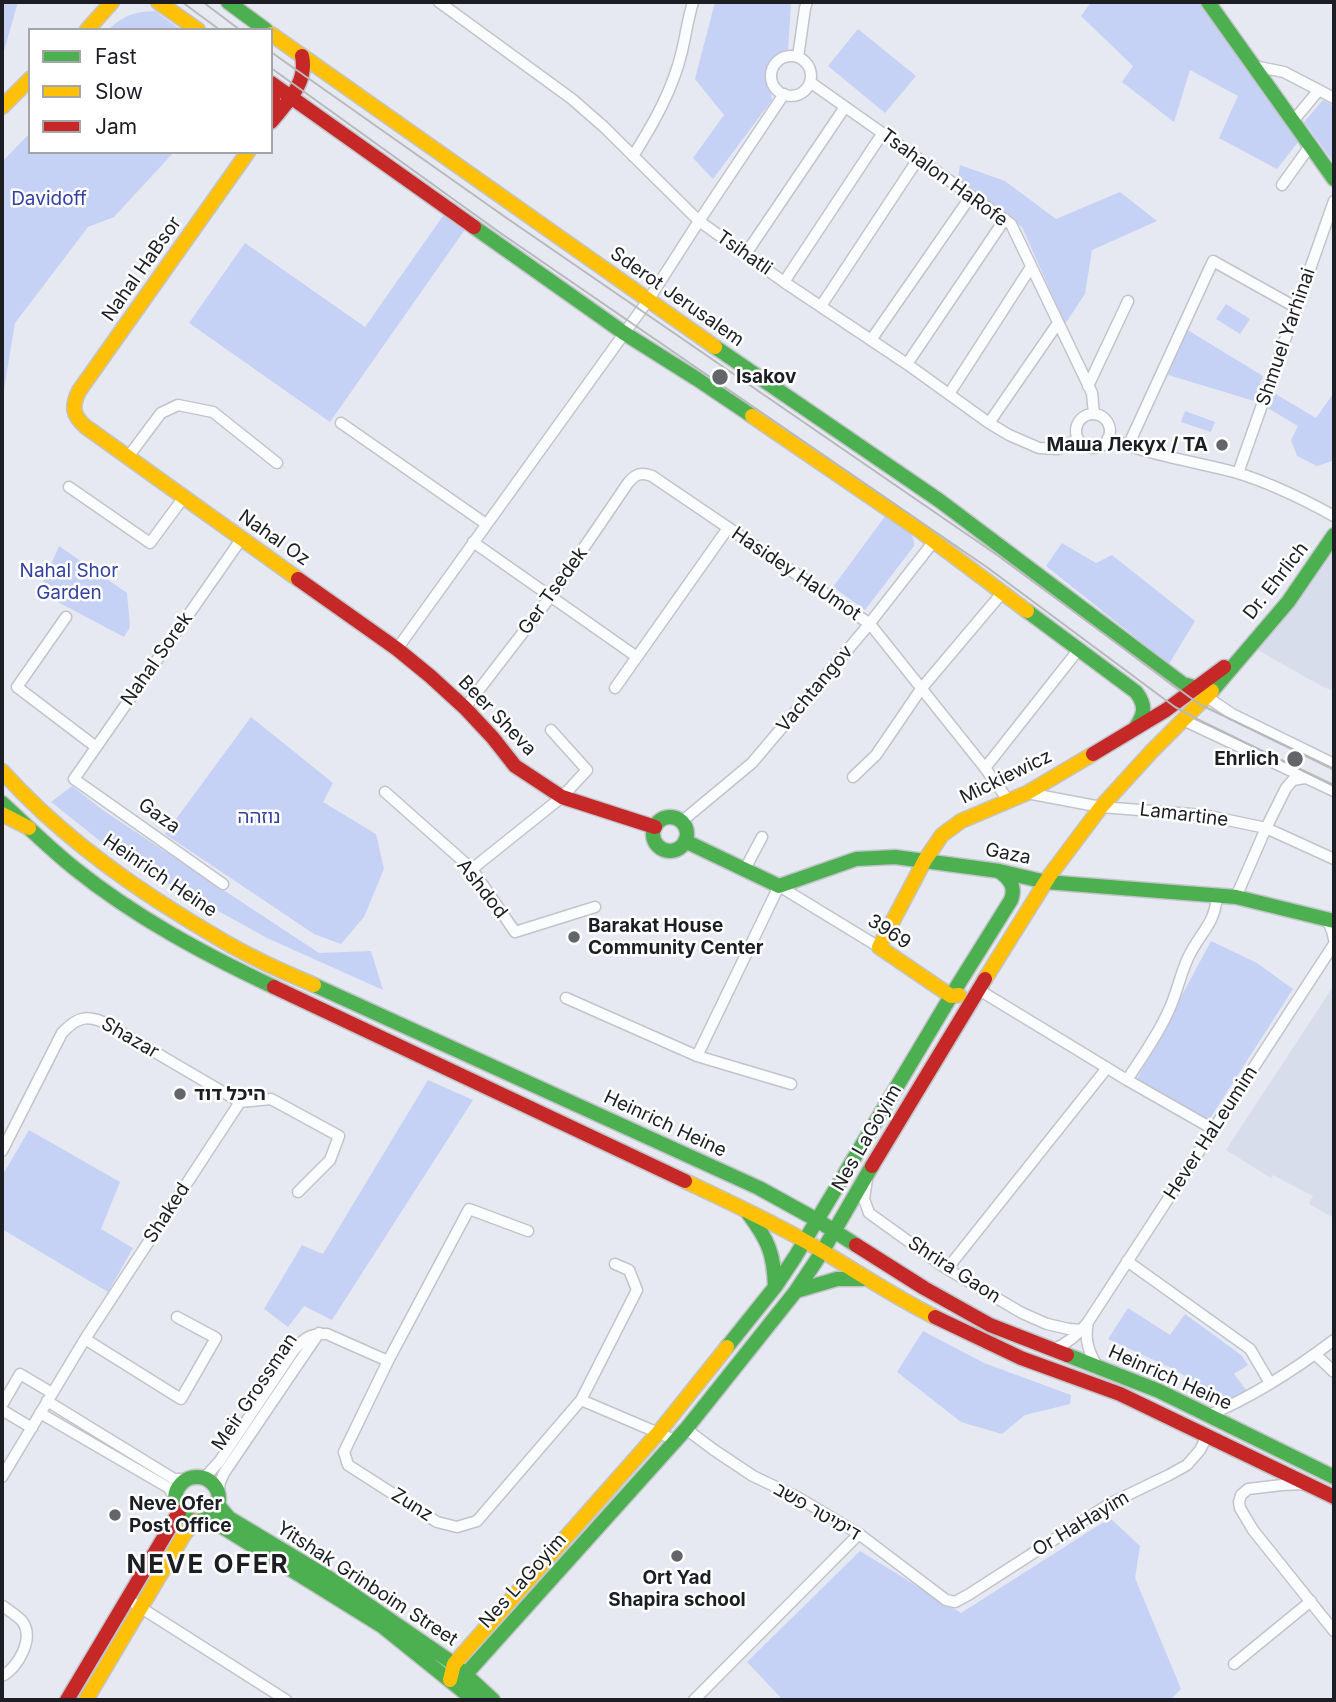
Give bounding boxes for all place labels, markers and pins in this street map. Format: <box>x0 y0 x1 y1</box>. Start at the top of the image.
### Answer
place label: Isakov <box>736 366 796 388</box>
marker: Isakov <box>710 367 730 387</box>
place label: Маша Лекух / ТА <box>1047 434 1208 456</box>
marker: Маша Лекух / ТА <box>1214 437 1230 453</box>
place label: Ehrlich <box>1214 748 1279 770</box>
marker: Ehrlich <box>1285 749 1305 769</box>
place label: Barakat House Community Center <box>588 915 764 959</box>
marker: Barakat House Community Center <box>566 929 582 945</box>
place label: היכל דוד <box>194 1083 266 1105</box>
marker: היכל דוד <box>172 1086 188 1102</box>
place label: Neve Ofer Post Office <box>129 1493 232 1537</box>
marker: Neve Ofer Post Office <box>107 1507 123 1523</box>
marker: Ort Yad Shapira school <box>669 1548 685 1564</box>
place label: Ort Yad Shapira school <box>608 1567 746 1611</box>

